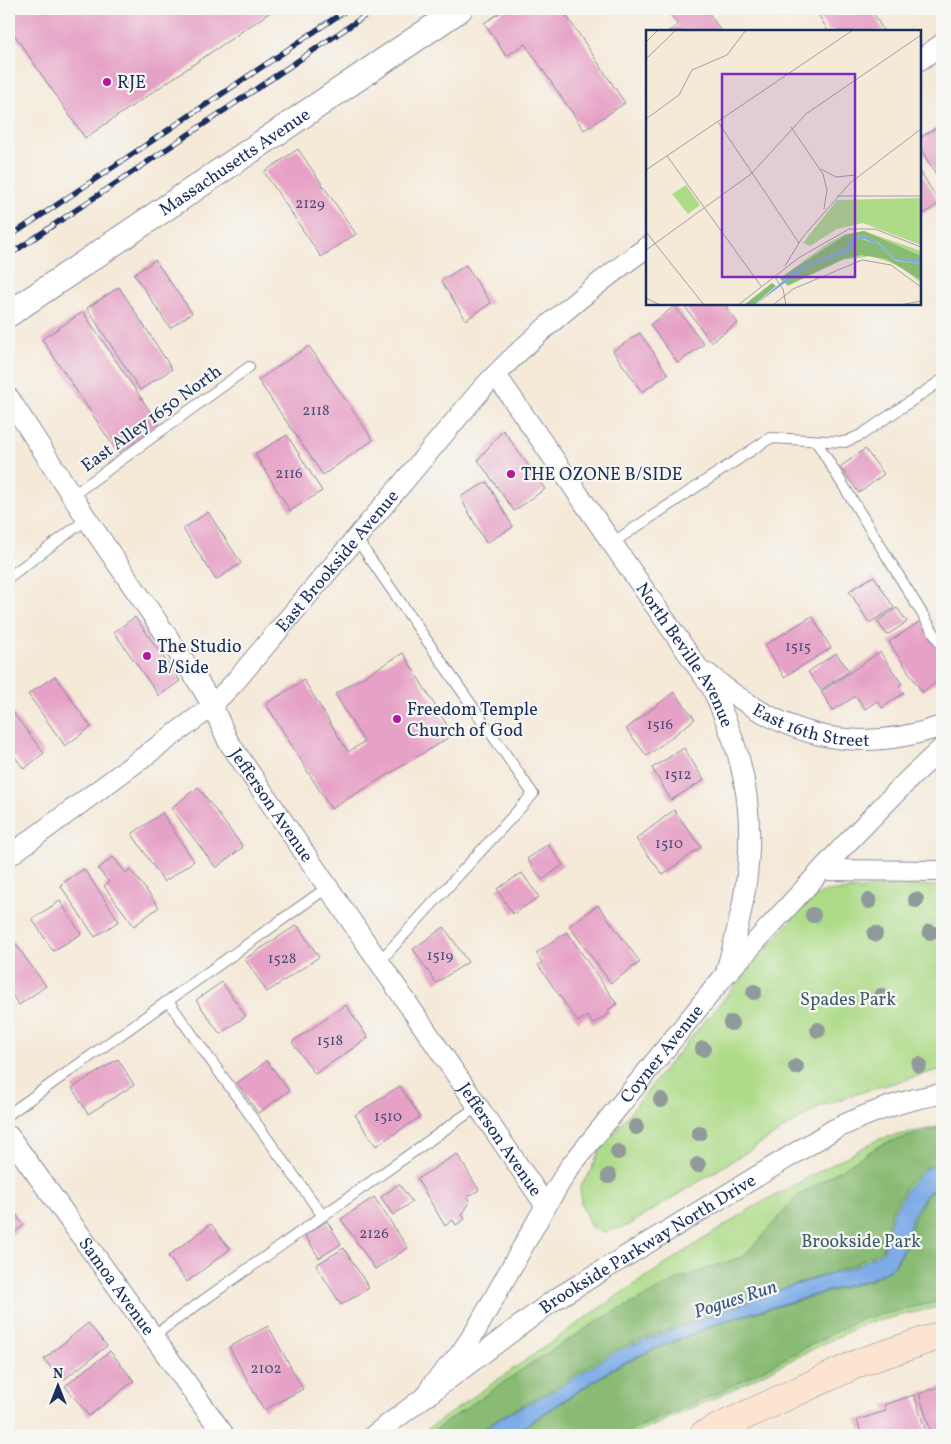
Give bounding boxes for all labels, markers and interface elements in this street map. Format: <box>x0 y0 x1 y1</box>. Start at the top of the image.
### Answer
inset map <box>646 30 921 305</box>
place label: RJE <box>117 71 146 96</box>
marker: RJE <box>101 76 113 88</box>
street label: Massachusetts Avenue <box>155 103 316 223</box>
house number: 2129 <box>295 194 325 215</box>
street label: East Alley 1650 North <box>76 359 228 479</box>
house number: 2118 <box>302 401 330 422</box>
place label: THE OZONE B/SIDE <box>521 463 683 488</box>
house number: 2116 <box>275 464 303 485</box>
marker: THE OZONE B/SIDE <box>505 468 517 480</box>
street label: East Brookside Avenue <box>271 485 405 638</box>
street label: North Beville Avenue <box>629 578 738 731</box>
place label: The Studio B/Side <box>157 635 242 681</box>
house number: 1515 <box>785 637 811 658</box>
marker: The Studio B/Side <box>141 650 153 662</box>
place label: Freedom Temple Church of God <box>407 698 538 744</box>
street label: East 16th Street <box>747 698 870 754</box>
marker: Freedom Temple Church of God <box>391 713 403 725</box>
house number: 1516 <box>647 715 673 736</box>
street label: Jefferson Avenue <box>223 744 318 868</box>
house number: 1512 <box>665 765 691 786</box>
house number: 1510 <box>655 834 683 855</box>
house number: 1519 <box>427 946 454 967</box>
house number: 1528 <box>268 949 296 970</box>
park label: Spades Park <box>800 988 896 1013</box>
street label: Coyner Avenue <box>615 1000 710 1109</box>
house number: 1518 <box>317 1031 343 1052</box>
street label: Jefferson Avenue <box>451 1078 547 1202</box>
house number: 1510 <box>374 1107 402 1128</box>
street label: Brookside Parkway North Drive <box>535 1169 761 1321</box>
house number: 2126 <box>359 1224 389 1245</box>
park label: Brookside Park <box>801 1230 921 1255</box>
street label: Samoa Avenue <box>72 1233 160 1341</box>
water label: Pogues Run <box>691 1274 781 1326</box>
house number: 2102 <box>251 1359 281 1380</box>
north arrow <box>32 1362 82 1412</box>
text: N <box>53 1365 63 1384</box>

